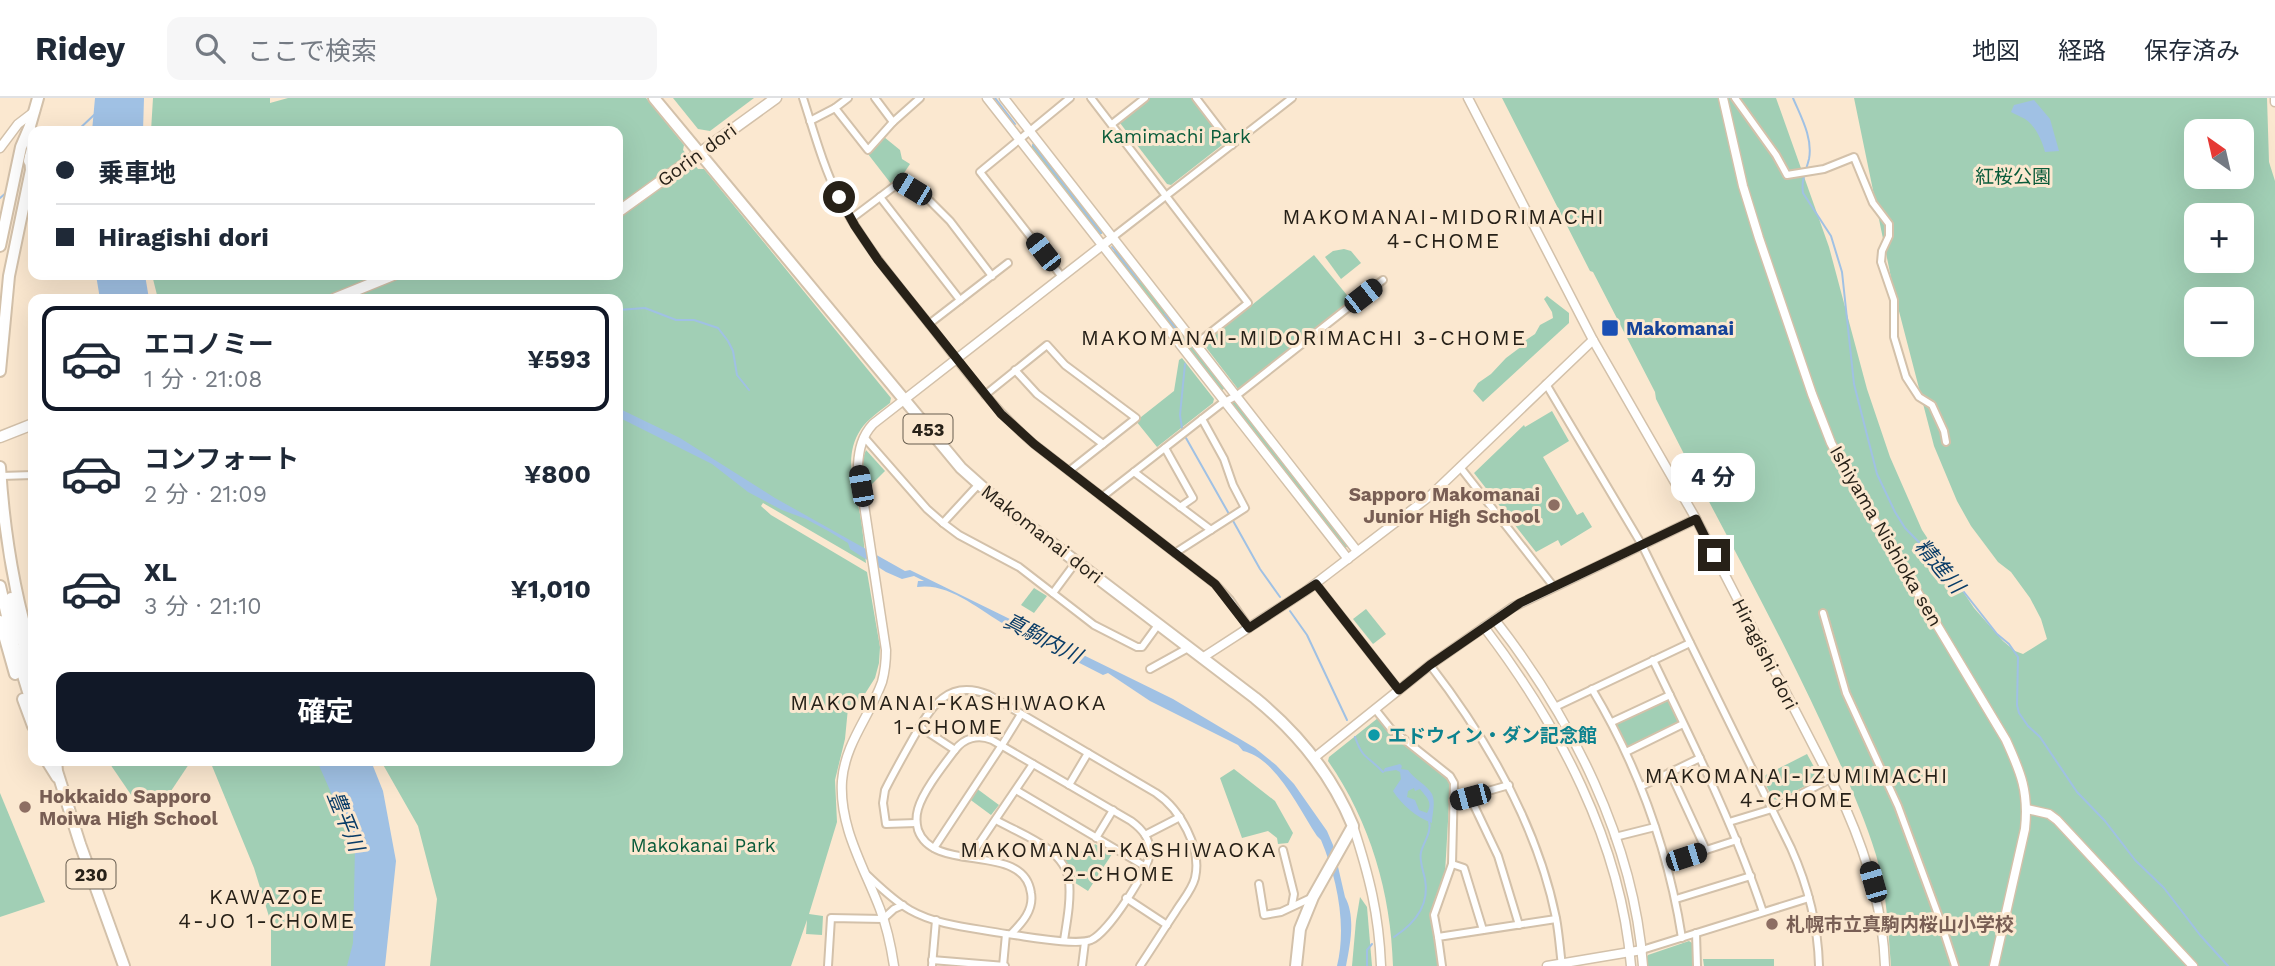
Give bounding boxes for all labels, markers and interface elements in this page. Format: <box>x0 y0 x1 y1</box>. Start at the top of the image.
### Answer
search box <box>167 17 657 80</box>
text: Ridey <box>35 29 125 68</box>
icon: search <box>191 29 229 67</box>
text: ここで検索 <box>247 36 377 66</box>
text: 地図 <box>1972 37 2020 65</box>
text: 経路 <box>2058 37 2106 65</box>
text: 保存済み <box>2144 37 2240 65</box>
street label: Gorin dori <box>653 119 741 191</box>
north arrow <box>2184 119 2254 189</box>
map controls <box>2184 119 2254 357</box>
park label: Kamimachi Park <box>1101 125 1251 148</box>
text: 乗車地 <box>98 158 176 188</box>
park label: 紅桜公園 <box>1975 165 2051 188</box>
car <box>889 169 936 209</box>
route start <box>823 181 855 213</box>
button: + <box>2184 203 2254 273</box>
district label: MAKOMANAI-MIDORIMACHI 4-CHOME <box>1282 204 1606 253</box>
text: Hiragishi dori <box>98 222 269 252</box>
car <box>1022 229 1065 275</box>
car <box>1340 275 1387 317</box>
button: − <box>2184 287 2254 357</box>
place label: Makomanai <box>1626 317 1734 340</box>
marker: Makomanai <box>1600 318 1620 338</box>
district label: MAKOMANAI-MIDORIMACHI 3-CHOME <box>1081 325 1527 350</box>
icon: car <box>60 327 123 390</box>
text: エコノミー <box>144 329 274 359</box>
text: ¥593 <box>527 344 591 374</box>
text: 1 分 · 21:08 <box>144 366 262 393</box>
road number: 453 <box>904 414 953 444</box>
icon: car <box>60 442 123 505</box>
street label: Ishiyama Nishioka sen <box>1825 442 1947 630</box>
text: コンフォート <box>144 444 299 474</box>
callout: 4 分 <box>1672 454 1756 503</box>
text: ¥800 <box>524 459 591 489</box>
car <box>848 463 875 509</box>
text: 4 分 <box>1691 464 1735 491</box>
street label: Makomanai dori <box>977 479 1107 589</box>
text: 2 分 · 21:09 <box>144 481 267 508</box>
place label: Sapporo Makomanai Junior High School <box>1349 483 1541 528</box>
marker: Sapporo Makomanai Junior High School <box>1546 497 1562 513</box>
water label: 精進川 <box>1910 534 1971 600</box>
route end <box>1698 539 1730 571</box>
icon: car <box>60 557 123 620</box>
text: XL <box>144 557 177 587</box>
text: ¥1,010 <box>510 574 591 604</box>
text: 3 分 · 21:10 <box>144 593 262 620</box>
street label: Hiragishi dori <box>1727 594 1803 714</box>
water label: 真駒内川 <box>1000 608 1088 669</box>
button: 確定 <box>56 672 595 752</box>
district label: MAKOMANAI-KASHIWAOKA 1-CHOME <box>790 690 1108 739</box>
place label: エドウィン・ダン記念館 <box>1388 724 1597 747</box>
marker: エドウィン・ダン記念館 <box>1366 727 1382 743</box>
district label: MAKOMANAI-IZUMIMACHI 4-CHOME <box>1645 763 1949 812</box>
car <box>1447 781 1494 813</box>
place label: Hokkaido Sapporo Moiwa High School <box>39 785 218 830</box>
water label: 豊平川 <box>323 787 370 857</box>
marker: Hokkaido Sapporo Moiwa High School <box>17 799 33 815</box>
park label: Makokanai Park <box>631 834 776 857</box>
district label: MAKOMANAI-KASHIWAOKA 2-CHOME <box>960 837 1278 886</box>
car <box>1663 841 1710 873</box>
car <box>1858 859 1889 905</box>
road number: 230 <box>66 860 116 888</box>
district label: KAWAZOE 4-JO 1-CHOME <box>178 884 356 933</box>
place label: 札幌市立真駒内桜山小学校 <box>1786 913 2014 936</box>
marker: 札幌市立真駒内桜山小学校 <box>1764 916 1780 932</box>

